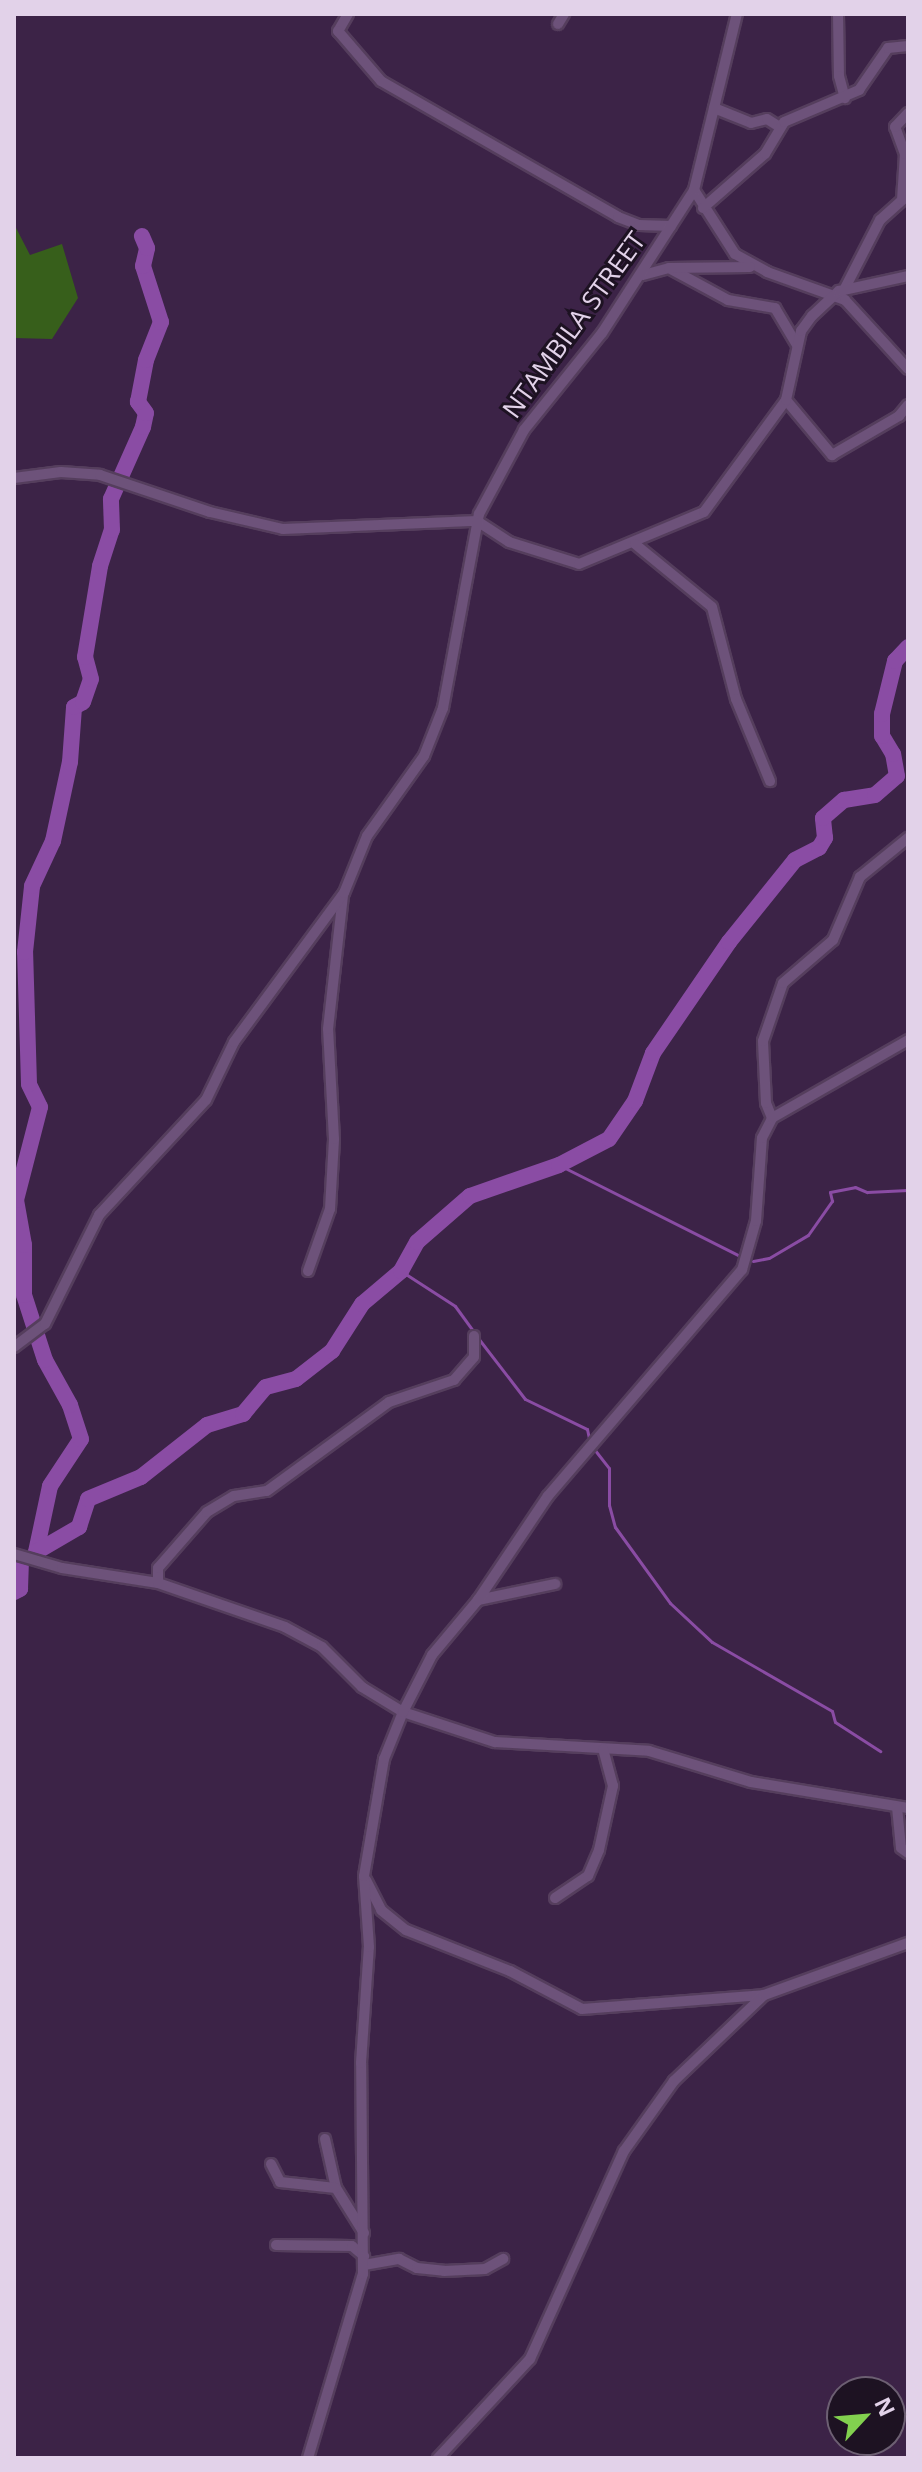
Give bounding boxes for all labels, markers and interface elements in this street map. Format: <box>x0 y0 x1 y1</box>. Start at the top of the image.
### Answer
street label: NTAMBILA STREET <box>496 226 652 424</box>
north arrow <box>826 2376 906 2456</box>
text: N <box>868 2392 903 2421</box>

